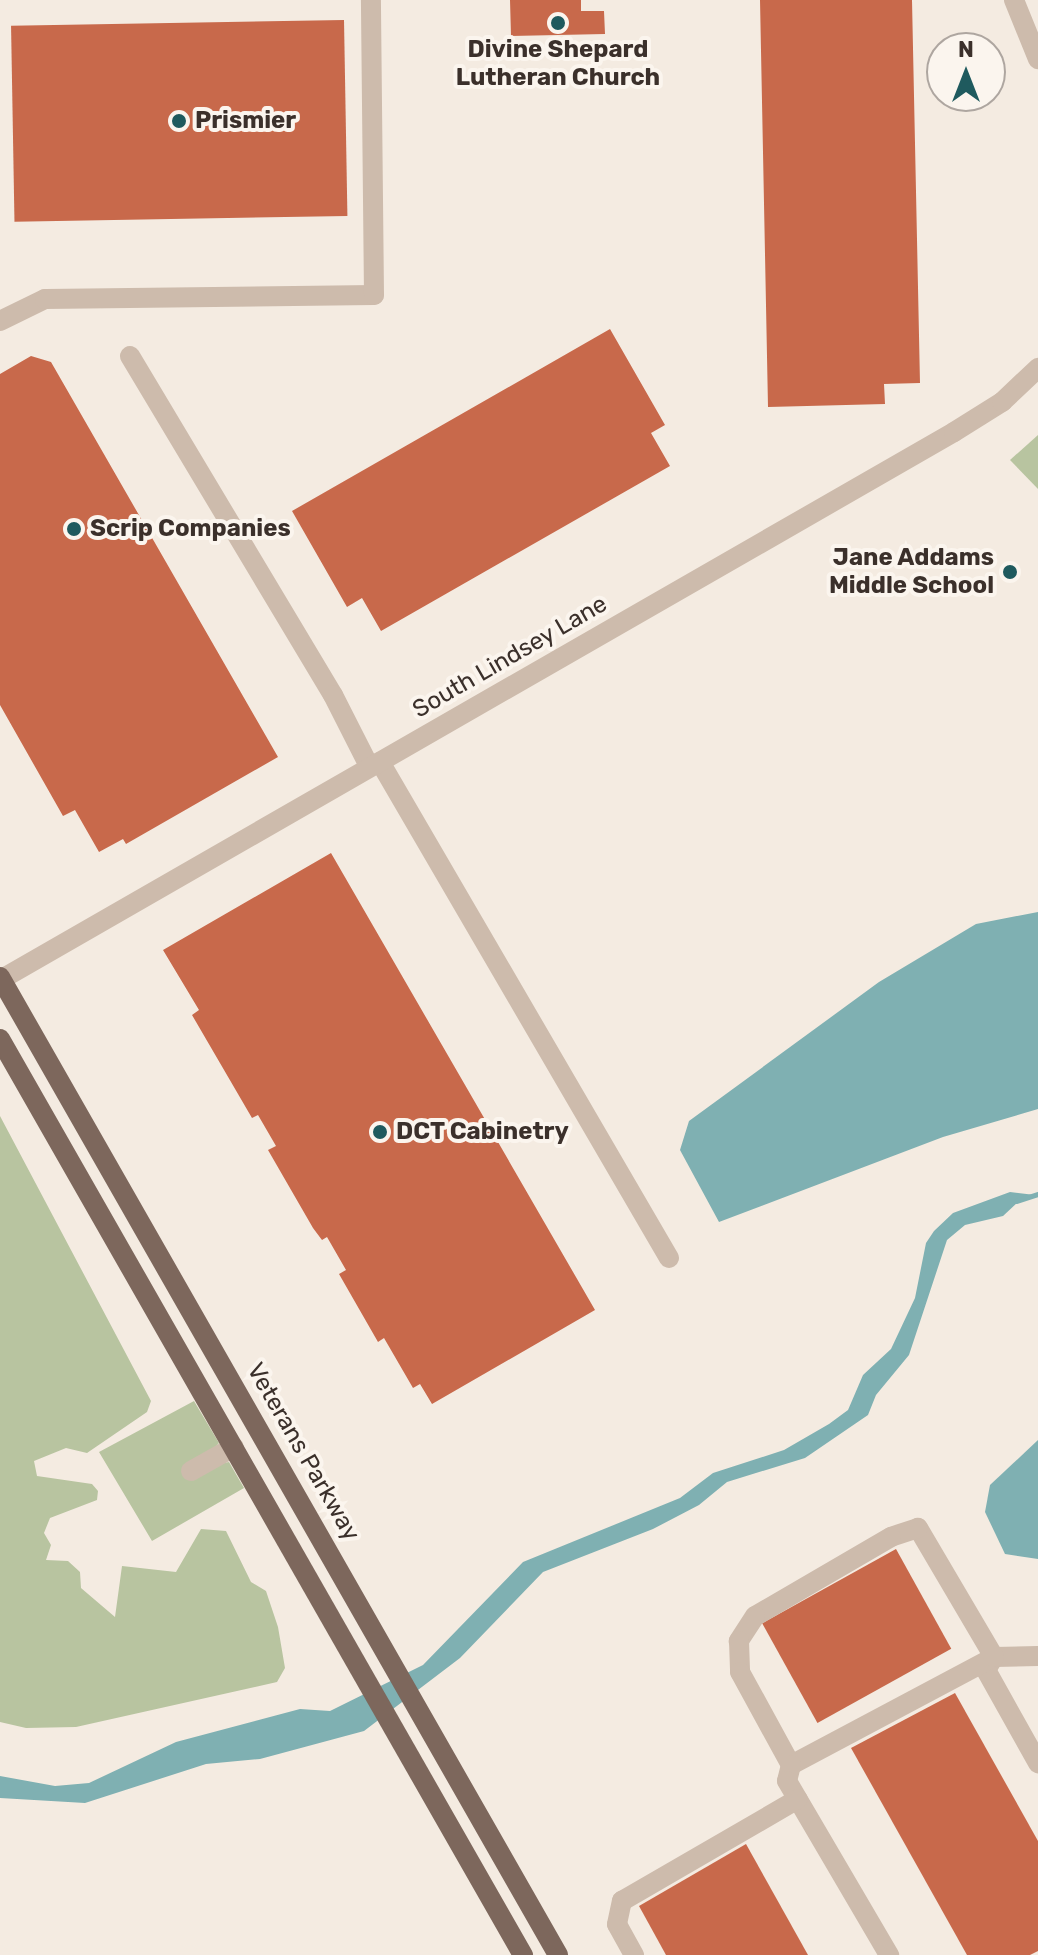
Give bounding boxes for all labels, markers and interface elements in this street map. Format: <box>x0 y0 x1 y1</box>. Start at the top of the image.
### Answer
marker: Divine Shepard Lutheran Church <box>549 14 567 32</box>
north arrow <box>926 32 1006 112</box>
place label: Divine Shepard Lutheran Church <box>456 36 660 92</box>
text: N <box>958 36 974 63</box>
place label: Prismier <box>195 107 296 135</box>
marker: Prismier <box>170 112 188 130</box>
place label: Scrip Companies <box>90 515 291 543</box>
marker: Scrip Companies <box>65 520 83 538</box>
place label: Jane Addams Middle School <box>829 544 994 600</box>
marker: Jane Addams Middle School <box>1001 563 1019 581</box>
street label: South Lindsey Lane <box>407 589 613 725</box>
place label: DCT Cabinetry <box>396 1118 569 1146</box>
marker: DCT Cabinetry <box>371 1123 389 1141</box>
street label: Veterans Parkway <box>240 1358 366 1546</box>

